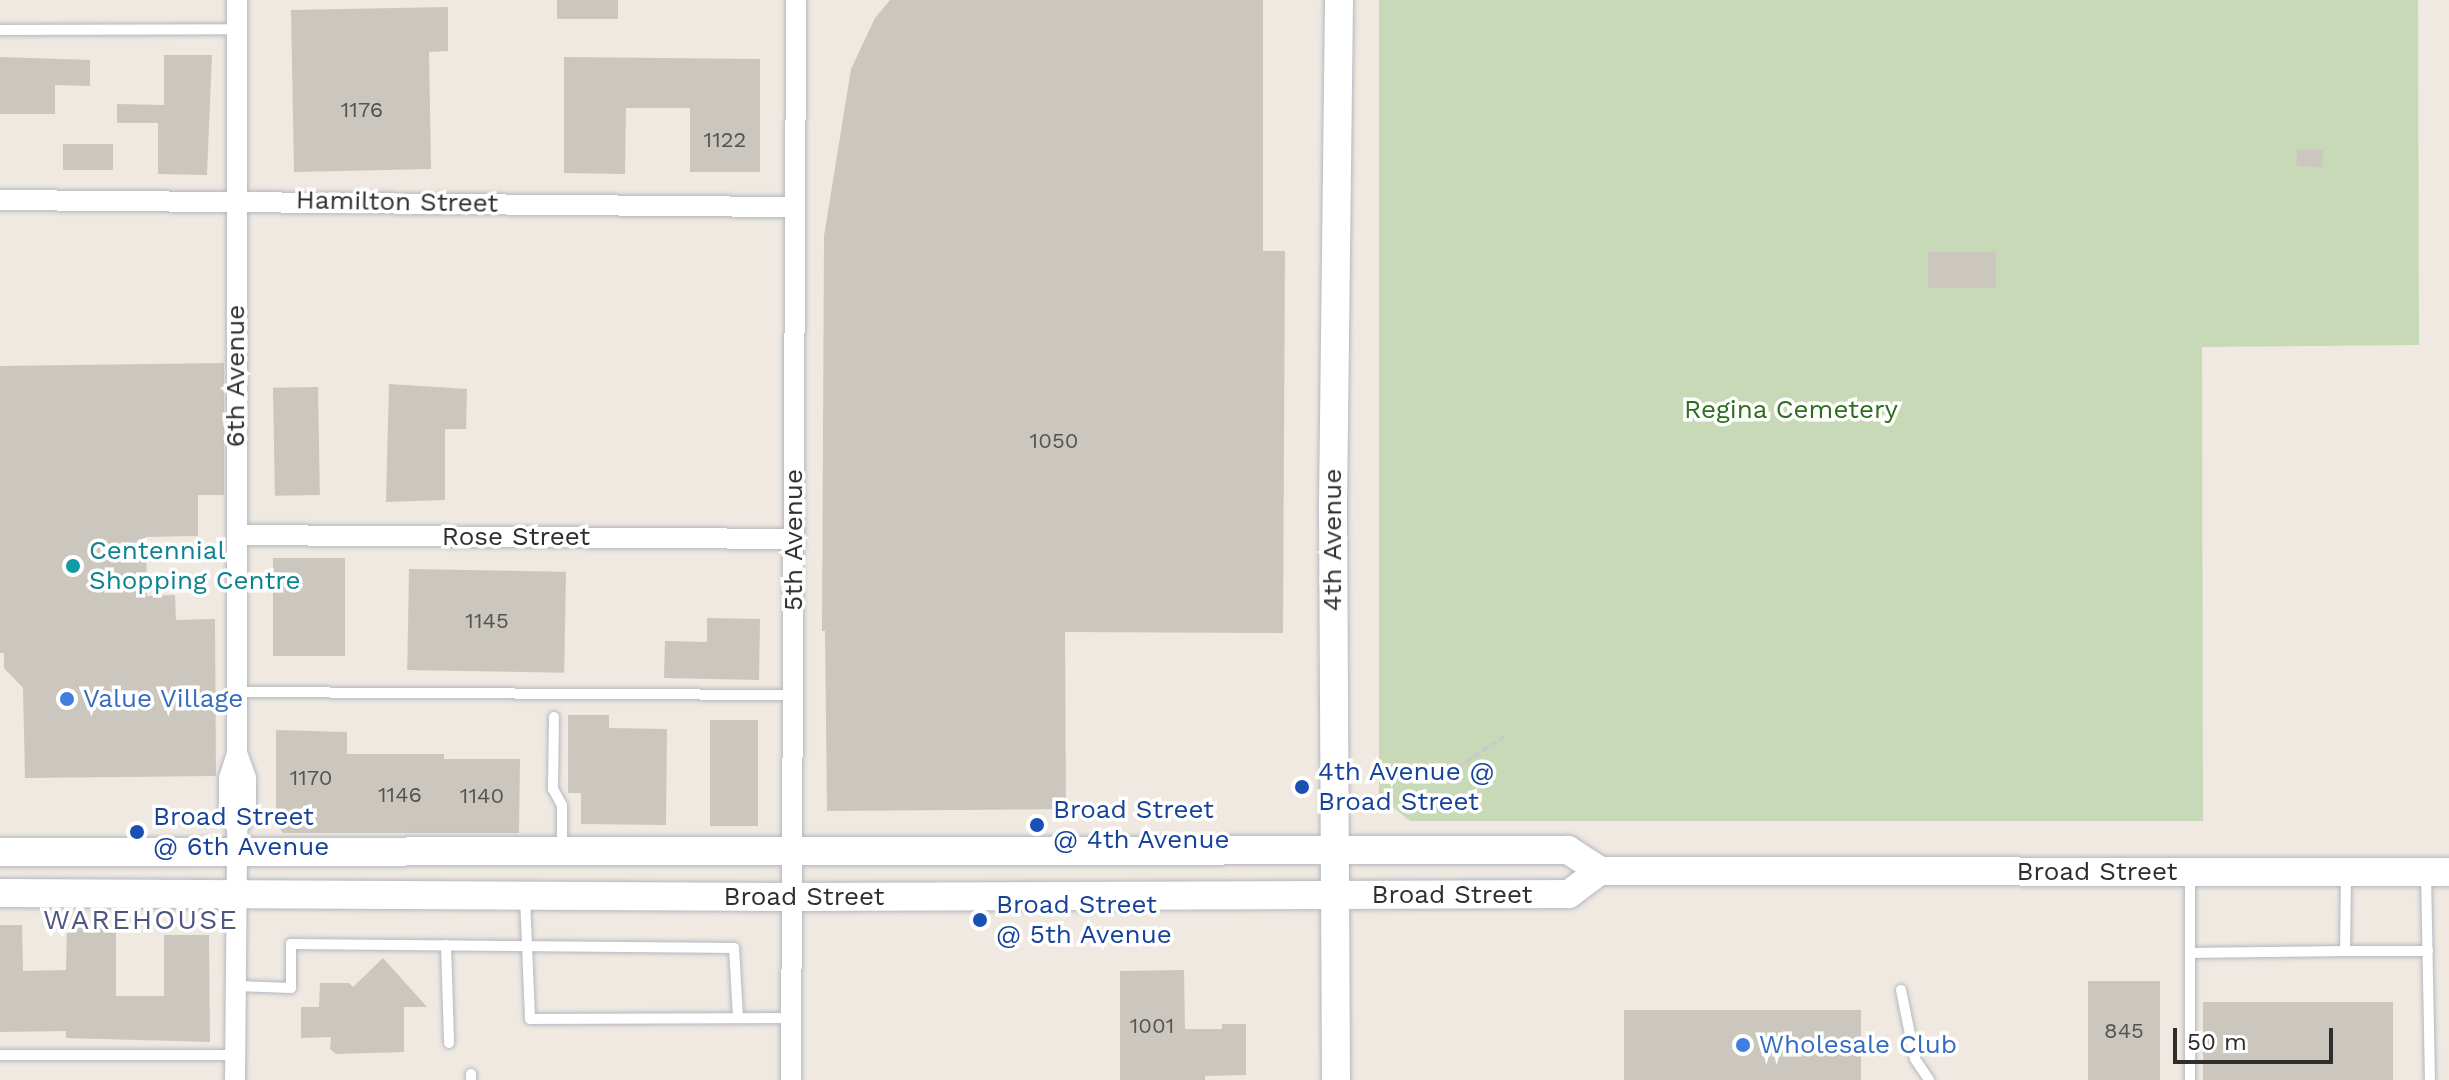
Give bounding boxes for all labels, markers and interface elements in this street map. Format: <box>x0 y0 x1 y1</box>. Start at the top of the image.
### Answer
house number: 1176 <box>341 97 383 123</box>
house number: 1122 <box>704 127 746 153</box>
street label: Hamilton Street <box>295 185 499 219</box>
street label: 6th Avenue <box>220 304 252 448</box>
park label: Regina Cemetery <box>1684 394 1898 426</box>
house number: 1050 <box>1030 428 1078 454</box>
street label: 4th Avenue <box>1317 468 1349 612</box>
street label: 5th Avenue <box>778 469 810 611</box>
street label: Rose Street <box>442 521 590 553</box>
place label: Centennial Shopping Centre <box>89 535 301 596</box>
marker: Centennial Shopping Centre <box>64 557 82 575</box>
house number: 1145 <box>465 608 509 634</box>
place label: Value Village <box>83 683 244 715</box>
marker: Value Village <box>58 690 76 708</box>
place label: 4th Avenue @ Broad Street <box>1318 756 1495 818</box>
house number: 1170 <box>290 765 332 791</box>
marker: 4th Avenue @ Broad Street <box>1293 778 1311 796</box>
house number: 1146 <box>378 782 422 808</box>
house number: 1140 <box>460 783 504 809</box>
place label: Broad Street @ 4th Avenue <box>1053 794 1230 856</box>
place label: Broad Street @ 6th Avenue <box>153 801 330 862</box>
marker: Broad Street @ 4th Avenue <box>1028 816 1046 834</box>
marker: Broad Street @ 6th Avenue <box>128 823 146 841</box>
street label: Broad Street <box>2017 856 2177 888</box>
street label: Broad Street <box>1372 879 1532 911</box>
street label: Broad Street <box>724 881 884 913</box>
place label: Broad Street @ 5th Avenue <box>996 889 1173 950</box>
district label: WAREHOUSE <box>43 903 239 937</box>
marker: Broad Street @ 5th Avenue <box>971 911 989 929</box>
scale bar <box>2177 1012 2337 1062</box>
house number: 1001 <box>1130 1013 1174 1039</box>
house number: 845 <box>2104 1018 2144 1044</box>
text: 50 m <box>2187 1028 2247 1056</box>
place label: Wholesale Club <box>1759 1029 1957 1061</box>
marker: Wholesale Club <box>1734 1036 1752 1054</box>

